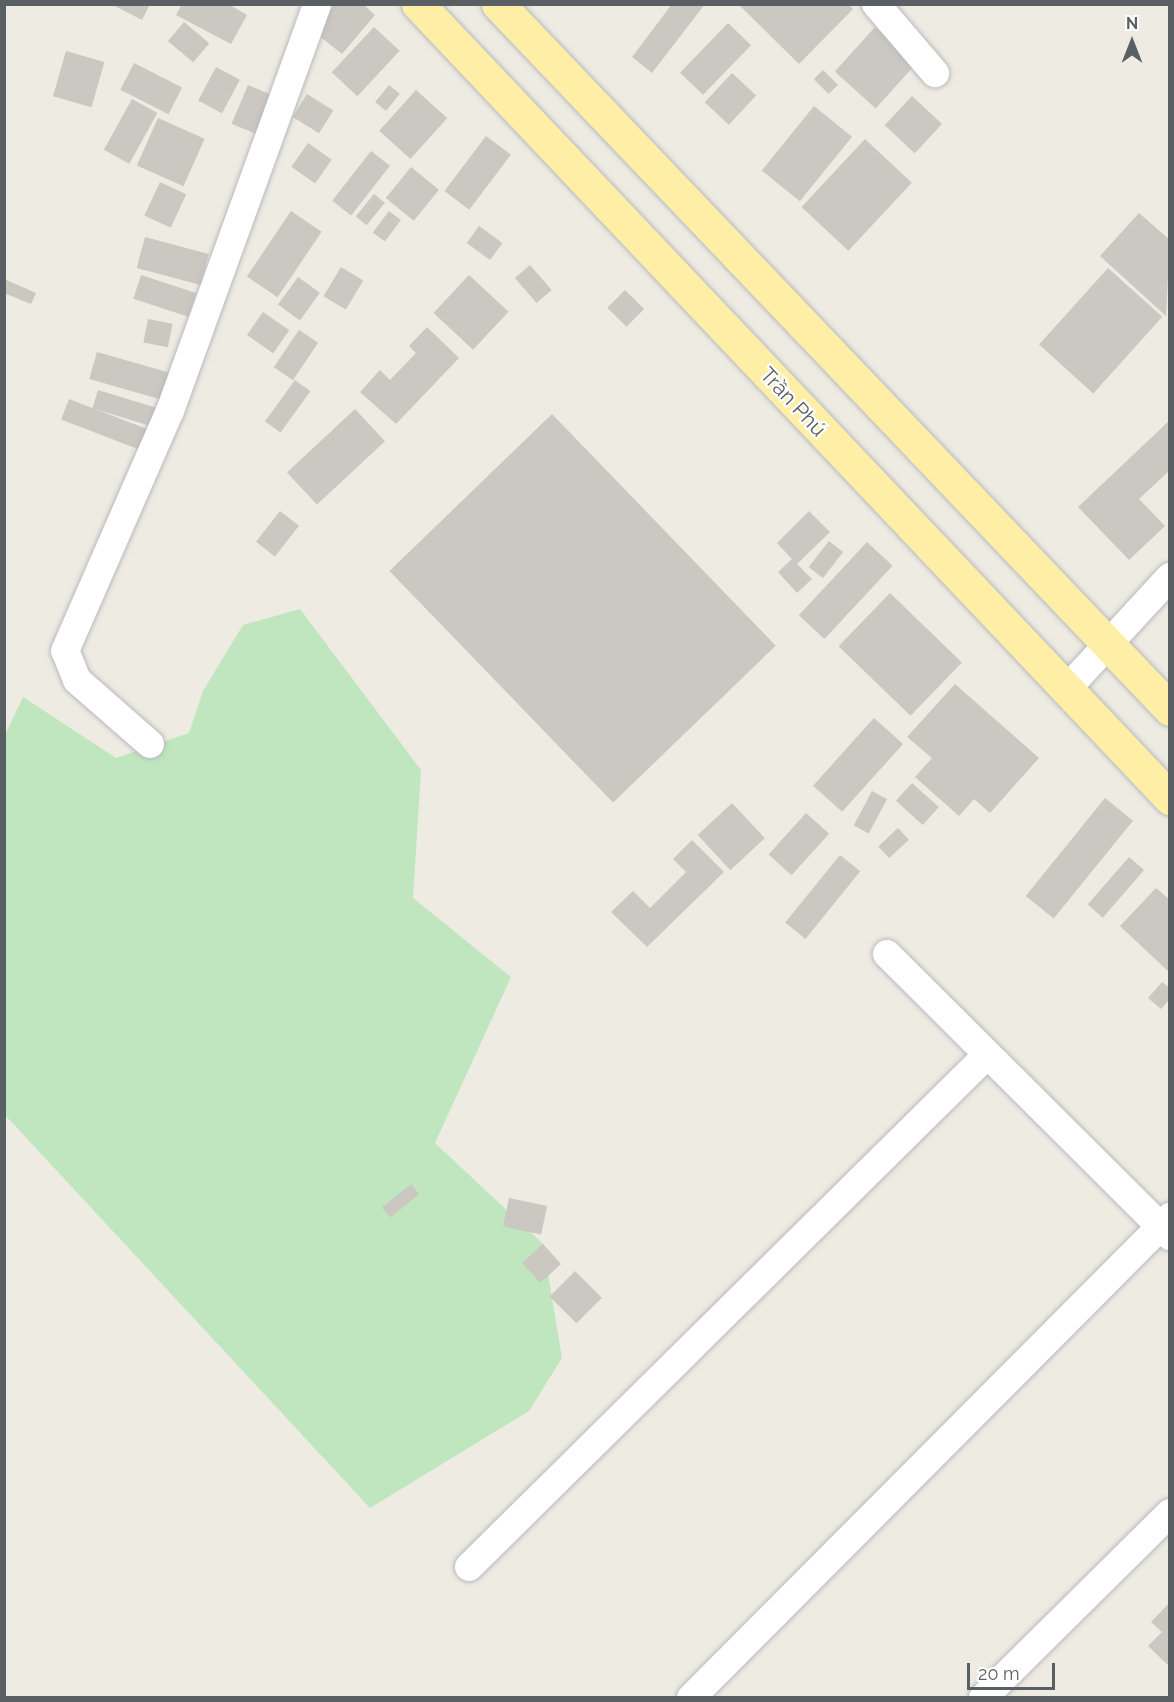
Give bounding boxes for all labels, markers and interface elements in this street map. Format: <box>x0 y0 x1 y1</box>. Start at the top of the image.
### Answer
north arrow <box>1102 12 1162 72</box>
text: N <box>1126 14 1138 33</box>
street label: Trần Phú <box>755 362 831 442</box>
scale bar <box>970 1651 1058 1689</box>
text: 20 m <box>978 1663 1020 1684</box>

